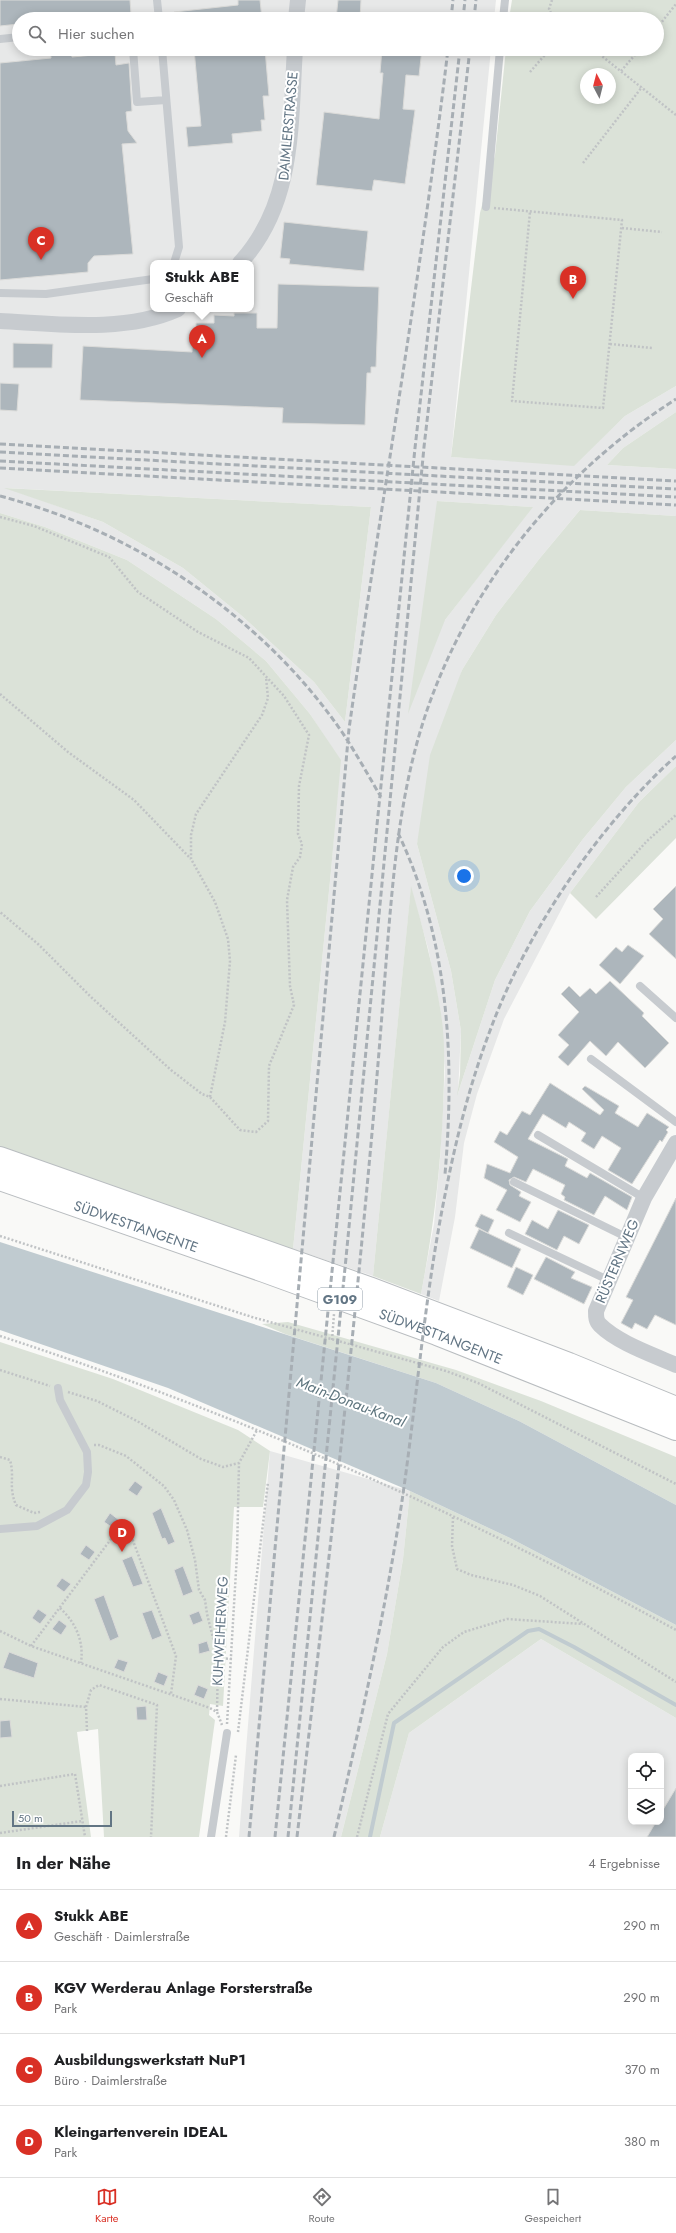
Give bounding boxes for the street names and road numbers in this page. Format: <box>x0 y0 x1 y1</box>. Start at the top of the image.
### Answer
street label: DAIMLERSTRASSE <box>273 71 303 181</box>
street label: SÜDWESTTANGENTE <box>71 1195 201 1257</box>
street label: RÜSTERNWEG <box>590 1216 644 1306</box>
road number: G109 <box>318 1288 362 1310</box>
street label: SÜDWESTTANGENTE <box>376 1304 505 1369</box>
street label: KUHWEIHERWEG <box>207 1576 233 1686</box>

